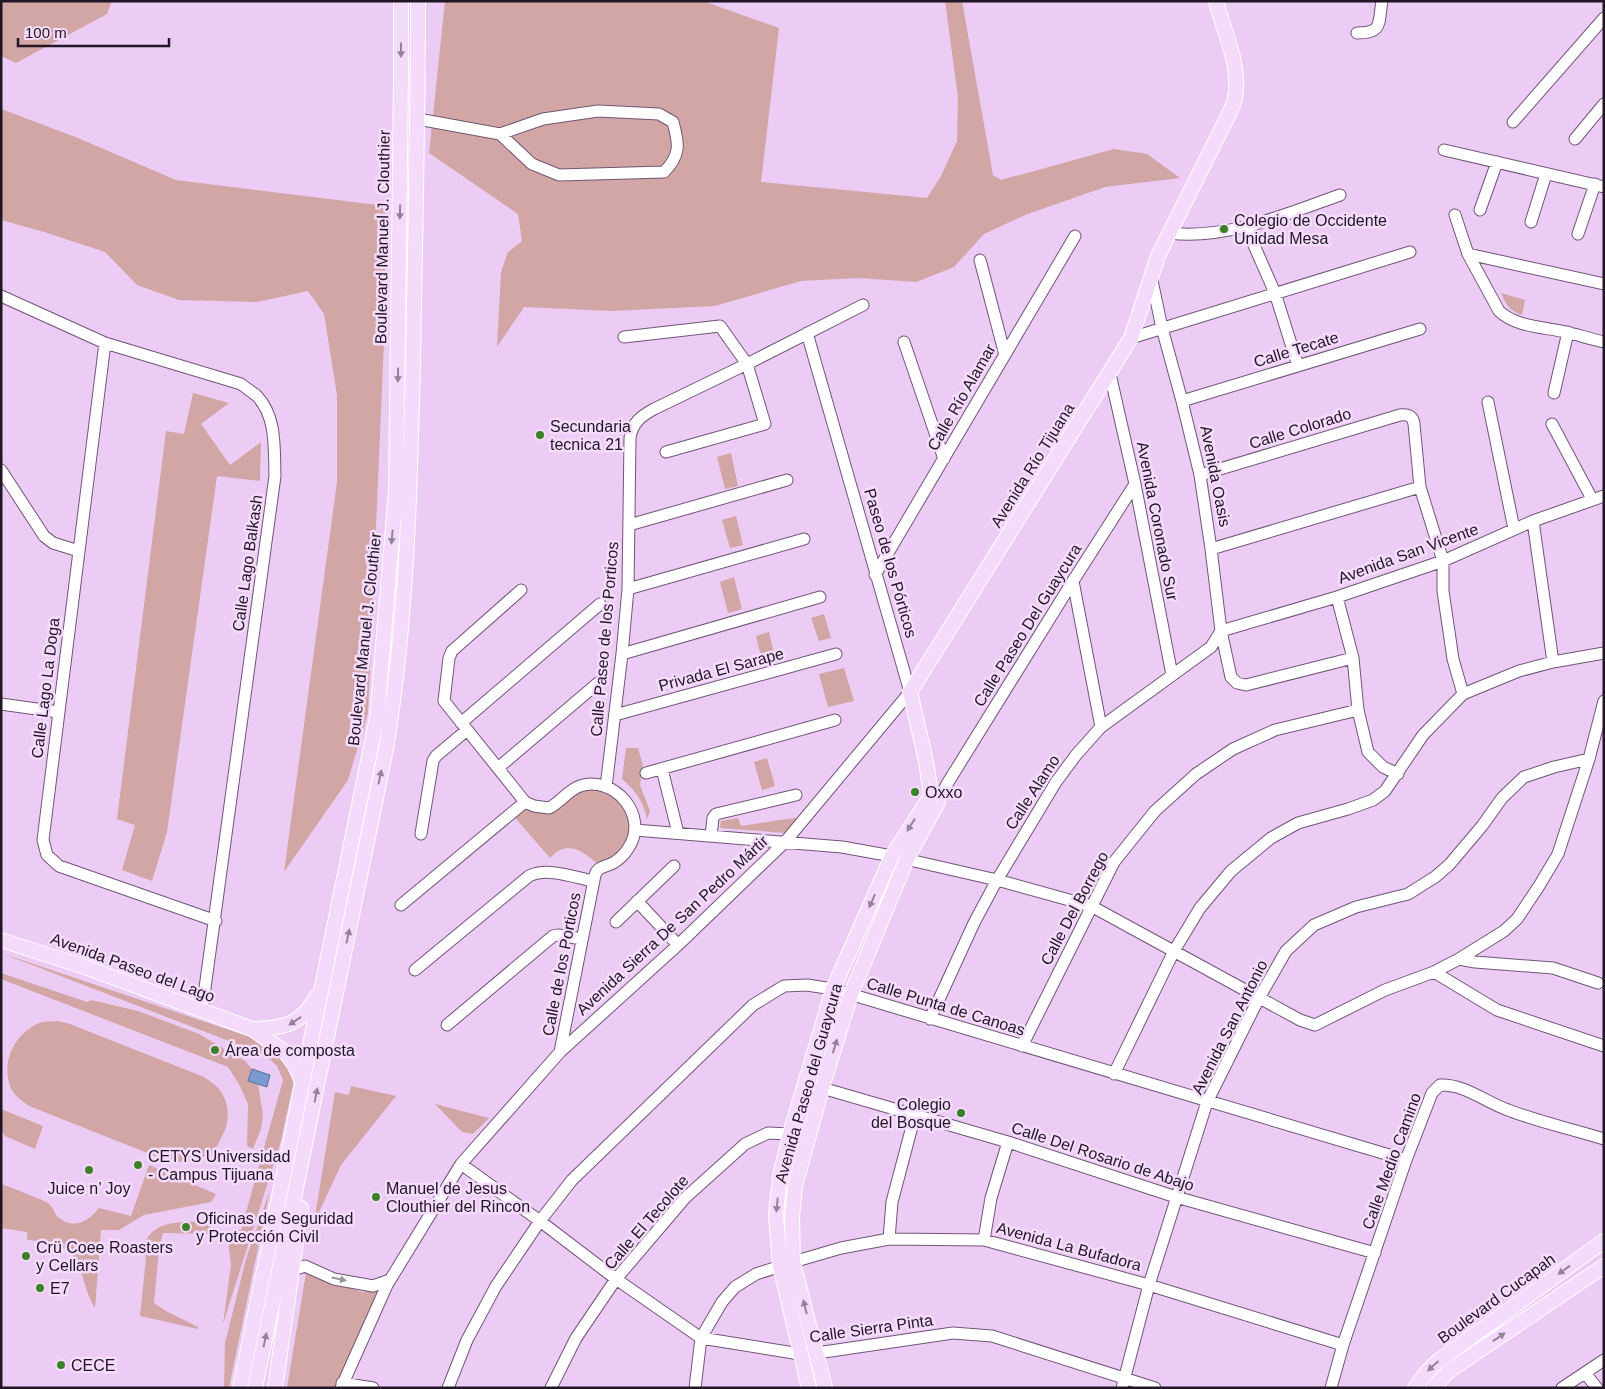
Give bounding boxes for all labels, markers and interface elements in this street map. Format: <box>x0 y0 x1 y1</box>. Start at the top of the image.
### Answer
scale bar <box>18 15 169 47</box>
text: 100 m <box>25 24 67 41</box>
one-way arrow <box>397 42 405 58</box>
street label: Boulevard Manuel J. Clouthier <box>372 129 393 344</box>
one-way arrow <box>396 205 404 221</box>
place label: Colegio de Occidente Unidad Mesa <box>1234 212 1387 247</box>
marker: Colegio de Occidente Unidad Mesa <box>1218 223 1230 235</box>
street label: Calle Tecate <box>1252 328 1341 370</box>
street label: Calle Río Alamar <box>924 340 999 453</box>
one-way arrow <box>394 367 402 383</box>
street label: Avenida Río Tijuana <box>987 400 1078 530</box>
street label: Calle Colorado <box>1247 405 1353 452</box>
place label: Secundaria tecnica 21 <box>550 418 631 453</box>
street label: Avenida Oasis <box>1197 424 1234 528</box>
marker: Secundaria tecnica 21 <box>534 429 546 441</box>
street label: Avenida Coronado Sur <box>1134 440 1181 603</box>
street label: Paseo de los Pórticos <box>861 486 920 640</box>
street label: Calle Lago Balkash <box>229 494 266 633</box>
street label: Avenida San Vicente <box>1336 520 1481 587</box>
one-way arrow <box>388 530 396 546</box>
street label: Boulevard Manuel J. Clouthier <box>345 531 384 747</box>
street label: Calle Paseo de los Porticos <box>588 541 621 737</box>
street label: Calle Paseo Del Guaycura <box>970 541 1085 710</box>
street label: Calle Lago La Doga <box>28 617 63 759</box>
street label: Privada El Sarape <box>657 645 786 694</box>
street label: Calle Alamo <box>1002 752 1063 833</box>
one-way arrow <box>376 769 384 784</box>
place label: Oxxo <box>925 784 962 801</box>
marker: Oxxo <box>909 786 921 798</box>
one-way arrow <box>906 818 916 831</box>
street label: Avenida Sierra De San Pedro Mártir <box>573 832 772 1019</box>
street label: Calle Del Borrego <box>1037 848 1112 968</box>
street label: Calle de los Porticos <box>539 891 584 1037</box>
one-way arrow <box>867 893 875 908</box>
one-way arrow <box>344 928 352 943</box>
street label: Avenida Paseo del Lago <box>49 930 217 1005</box>
street label: Avenida San Antonio <box>1188 957 1271 1097</box>
street label: Calle Punta de Canoas <box>865 974 1027 1039</box>
street label: Avenida Paseo del Guaycura <box>772 981 845 1185</box>
one-way arrow <box>288 1016 301 1026</box>
one-way arrow <box>831 1039 839 1054</box>
place label: Área de composta <box>225 1041 355 1059</box>
marker: Área de composta <box>209 1044 221 1056</box>
one-way arrow <box>312 1088 320 1103</box>
street label: Calle Medio Camino <box>1359 1090 1424 1232</box>
place label: Colegio del Bosque <box>871 1096 951 1131</box>
marker: Colegio del Bosque <box>955 1107 967 1119</box>
street label: Calle Del Rosario de Abajo <box>1009 1119 1196 1194</box>
place label: CETYS Universidad - Campus Tijuana <box>148 1148 290 1183</box>
marker: CETYS Universidad - Campus Tijuana <box>132 1159 144 1171</box>
marker: Juice n’ Joy <box>83 1164 95 1176</box>
street label: Calle El Tecolote <box>601 1172 692 1273</box>
place label: Juice n’ Joy <box>48 1180 131 1197</box>
place label: Manuel de Jesus Clouthier del Rincon <box>386 1180 530 1215</box>
marker: Manuel de Jesus Clouthier del Rincon <box>370 1191 382 1203</box>
one-way arrow <box>773 1197 781 1213</box>
place label: Oficinas de Seguridad y Protección Civil <box>196 1210 353 1245</box>
street label: Avenida La Bufadora <box>995 1219 1143 1274</box>
marker: Oficinas de Seguridad y Protección Civil <box>180 1221 192 1233</box>
place label: Crü Coee Roasters y Cellars <box>36 1239 173 1274</box>
marker: Crü Coee Roasters y Cellars <box>20 1250 32 1262</box>
street label: Boulevard Cucapah <box>1434 1250 1558 1347</box>
one-way arrow <box>1557 1265 1571 1275</box>
one-way arrow <box>331 1275 346 1283</box>
place label: E7 <box>50 1280 70 1297</box>
marker: E7 <box>34 1282 46 1294</box>
one-way arrow <box>800 1299 808 1314</box>
street label: Calle Sierra Pinta <box>808 1311 934 1346</box>
one-way arrow <box>261 1332 269 1348</box>
one-way arrow <box>1492 1332 1506 1342</box>
place label: CECE <box>71 1357 115 1374</box>
marker: CECE <box>55 1359 67 1371</box>
one-way arrow <box>1428 1360 1440 1372</box>

